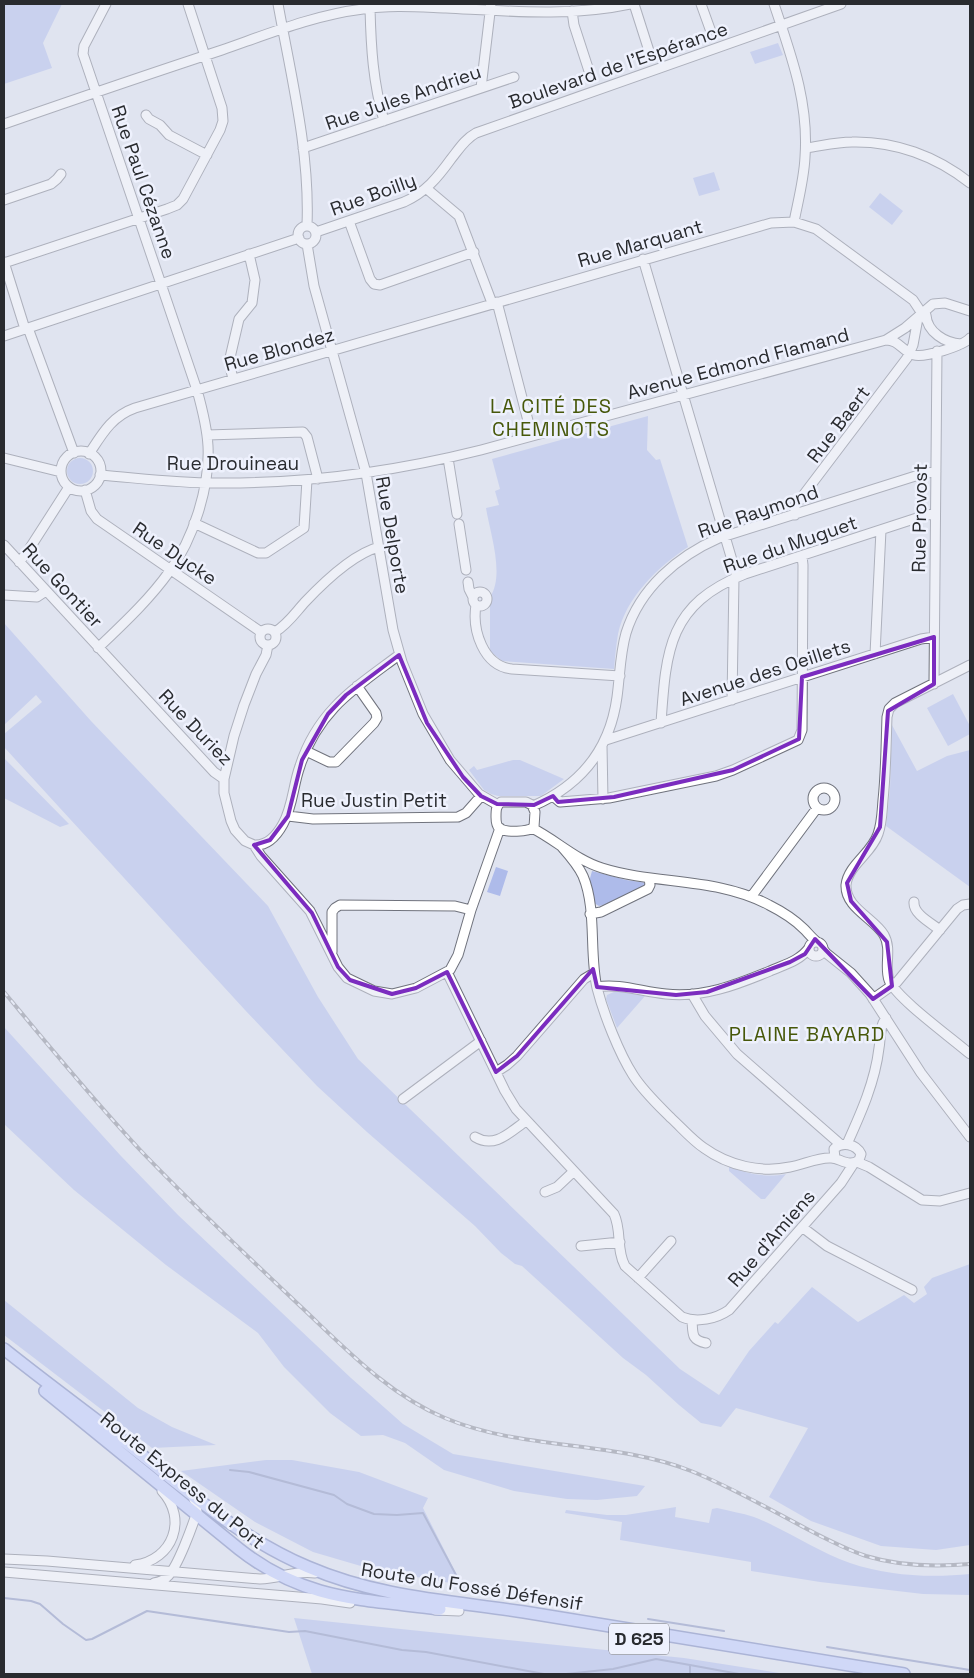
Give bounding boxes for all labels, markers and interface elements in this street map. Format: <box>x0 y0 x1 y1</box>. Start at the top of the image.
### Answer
street label: Boulevard de l'Espérance <box>505 16 731 115</box>
street label: Rue Jules Andrieu <box>322 59 484 136</box>
street label: Rue Paul Cézanne <box>105 102 182 262</box>
street label: Rue Boilly <box>327 167 420 222</box>
street label: Rue Marquant <box>575 214 706 273</box>
street label: Rue Blondez <box>221 322 337 377</box>
street label: Avenue Edmond Flamand <box>624 322 852 405</box>
street label: Rue Baert <box>801 381 876 468</box>
district label: LA CITÉ DES CHEMINOTS <box>490 393 612 442</box>
street label: Rue Drouineau <box>167 451 299 476</box>
street label: Rue Provost <box>906 463 933 573</box>
street label: Rue Delporte <box>370 474 415 596</box>
street label: Rue Raymond <box>695 479 822 544</box>
street label: Rue du Muguet <box>720 510 860 579</box>
street label: Rue Dycke <box>128 516 222 591</box>
street label: Rue Gontier <box>17 538 108 633</box>
street label: Avenue des Oeillets <box>677 633 854 712</box>
street label: Rue Duriez <box>153 684 238 771</box>
street label: Rue Justin Petit <box>301 788 447 813</box>
district label: PLAINE BAYARD <box>729 1021 885 1047</box>
street label: Rue d'Amiens <box>722 1184 820 1292</box>
street label: Route Express du Port <box>95 1406 270 1554</box>
street label: Route du Fossé Défensif <box>359 1557 585 1616</box>
road number: D 625 <box>609 1624 669 1655</box>

